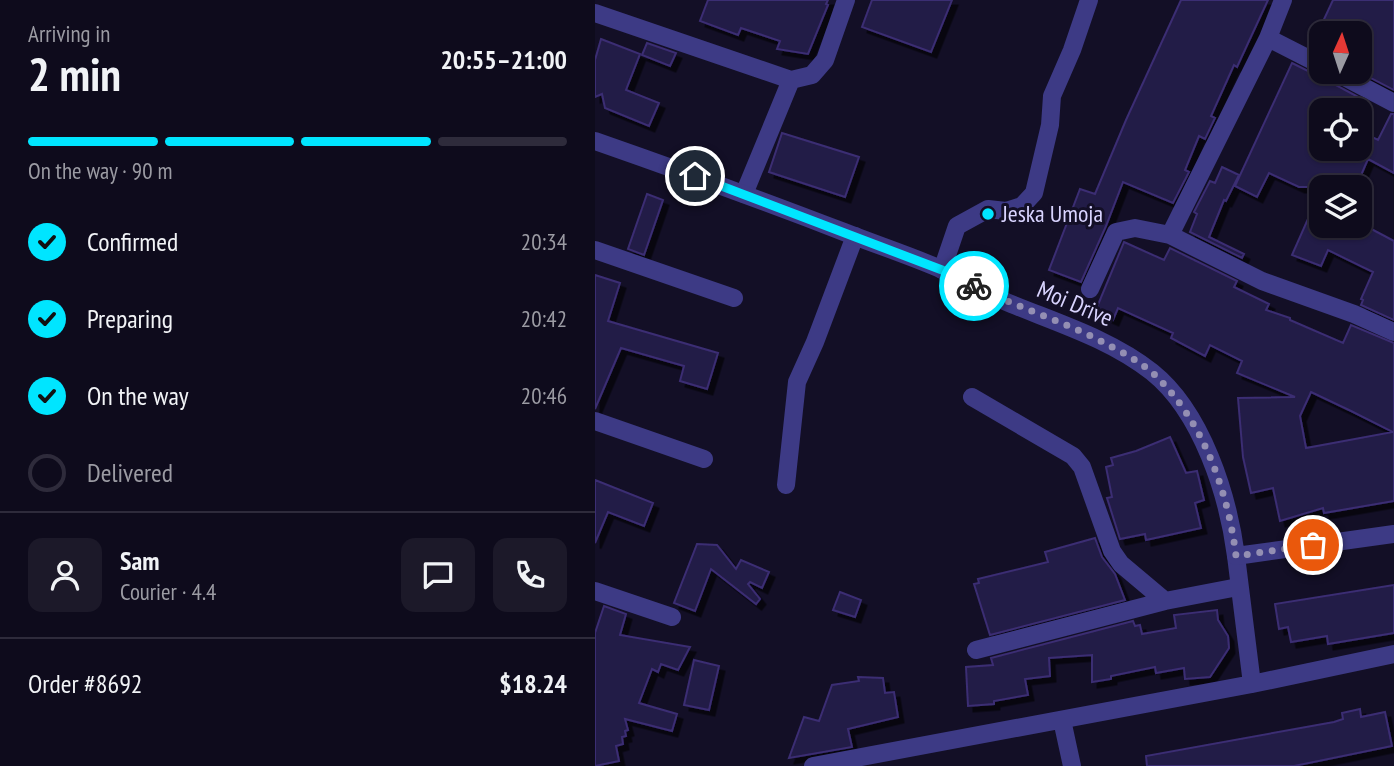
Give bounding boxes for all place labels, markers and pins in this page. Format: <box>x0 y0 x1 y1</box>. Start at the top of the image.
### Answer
pin <box>665 146 725 206</box>
place label: Jeska Umoja <box>1001 198 1103 229</box>
marker: Jeska Umoja <box>980 206 996 222</box>
pin <box>1283 515 1343 575</box>

